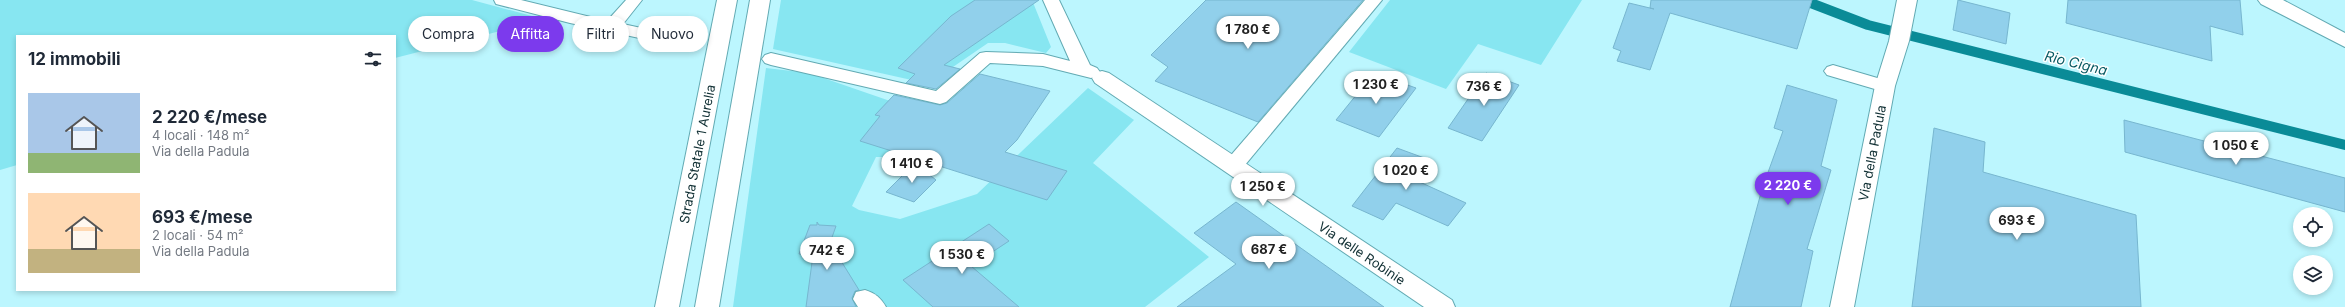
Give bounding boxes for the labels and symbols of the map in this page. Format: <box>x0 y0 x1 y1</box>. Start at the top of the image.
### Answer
pin: 1 780 € <box>1211 16 1285 50</box>
water label: Rio Cigna <box>2043 47 2110 79</box>
pin: 1 230 € <box>1339 71 1413 105</box>
pin: 736 € <box>1456 73 1512 107</box>
street label: Strada Statale 1 Aurelia <box>676 83 718 225</box>
street label: Via della Padula <box>1855 104 1889 202</box>
pin: 1 050 € <box>2199 132 2273 166</box>
pin: 1 410 € <box>875 150 949 184</box>
pin: 1 020 € <box>1369 157 1443 191</box>
pin: 2 220 € <box>1751 172 1825 206</box>
pin: 1 250 € <box>1226 173 1300 207</box>
pin: 693 € <box>1989 207 2045 241</box>
street label: Via delle Robinie <box>1315 218 1409 288</box>
pin: 687 € <box>1241 236 1297 270</box>
pin: 742 € <box>799 237 855 271</box>
pin: 1 530 € <box>925 241 999 275</box>

